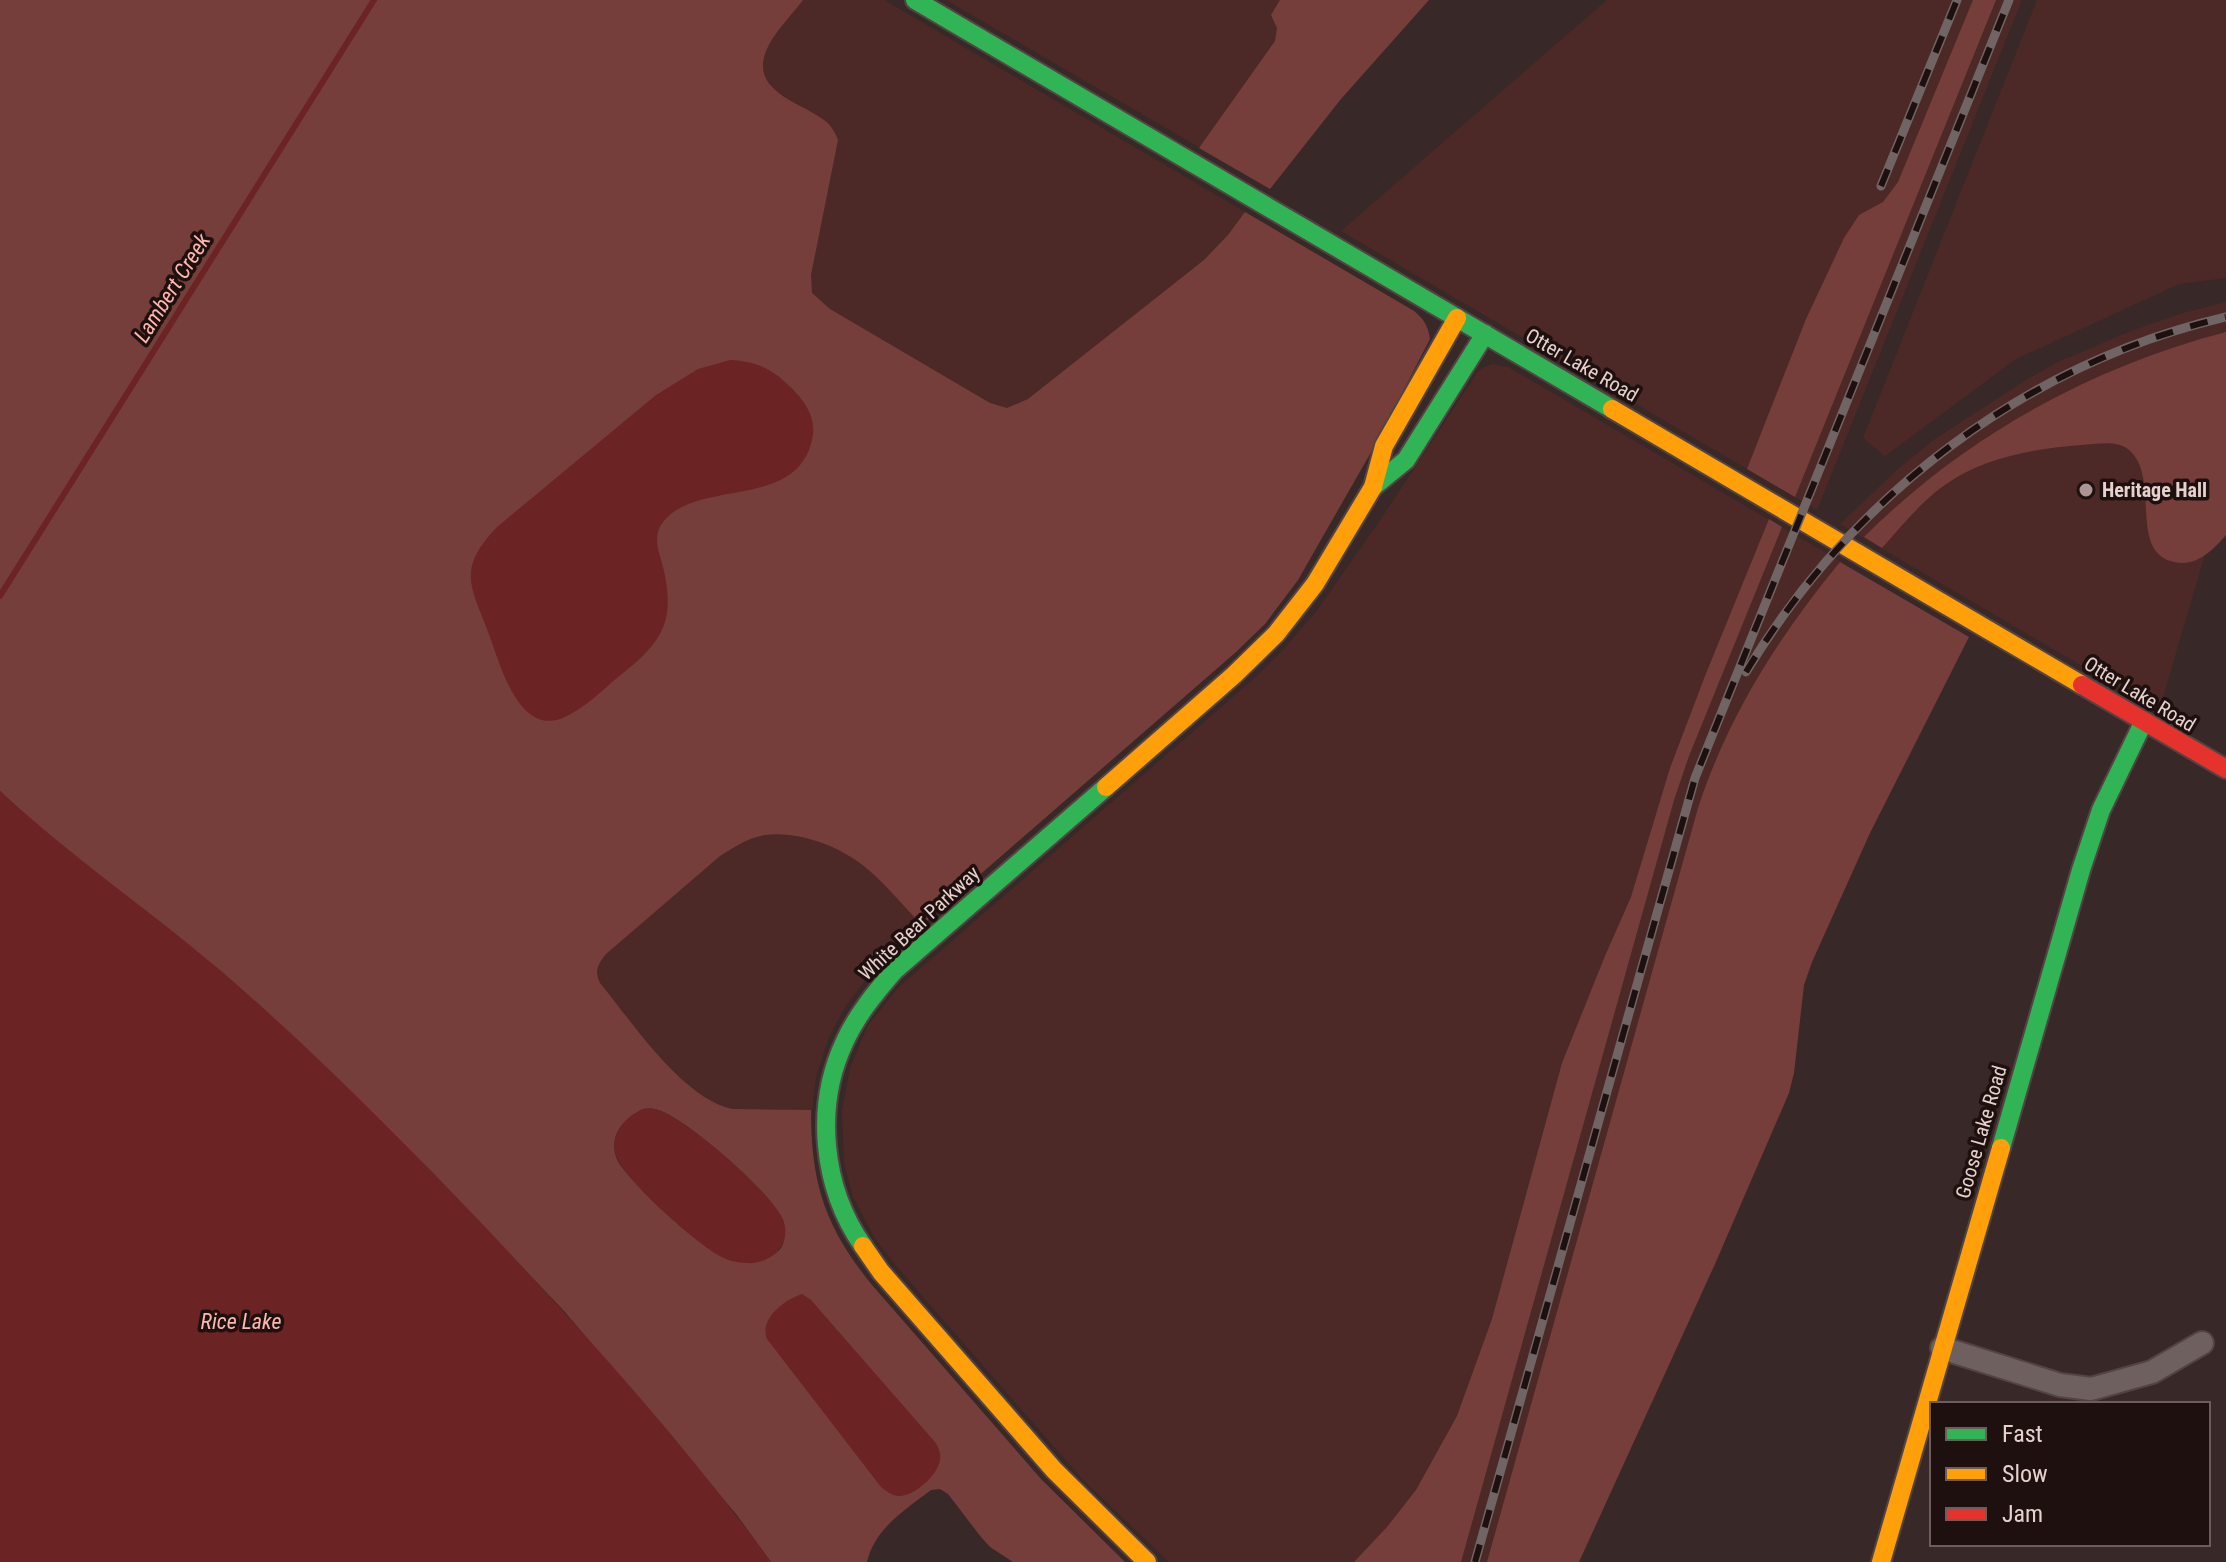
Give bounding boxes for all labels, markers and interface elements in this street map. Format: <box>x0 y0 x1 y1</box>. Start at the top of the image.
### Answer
water label: Lambert Creek <box>129 229 215 347</box>
street label: Otter Lake Road <box>1521 323 1643 407</box>
place label: Heritage Hall <box>2102 478 2207 502</box>
marker: Heritage Hall <box>2077 481 2095 499</box>
street label: Otter Lake Road <box>2080 651 2200 737</box>
street label: White Bear Parkway <box>854 861 984 985</box>
street label: Goose Lake Road <box>1951 1063 2011 1201</box>
water label: Rice Lake <box>201 1309 281 1334</box>
legend <box>1930 1402 2210 1546</box>
text: Fast <box>2002 1420 2043 1448</box>
text: Slow <box>2002 1460 2048 1488</box>
text: Jam <box>2002 1500 2043 1528</box>

